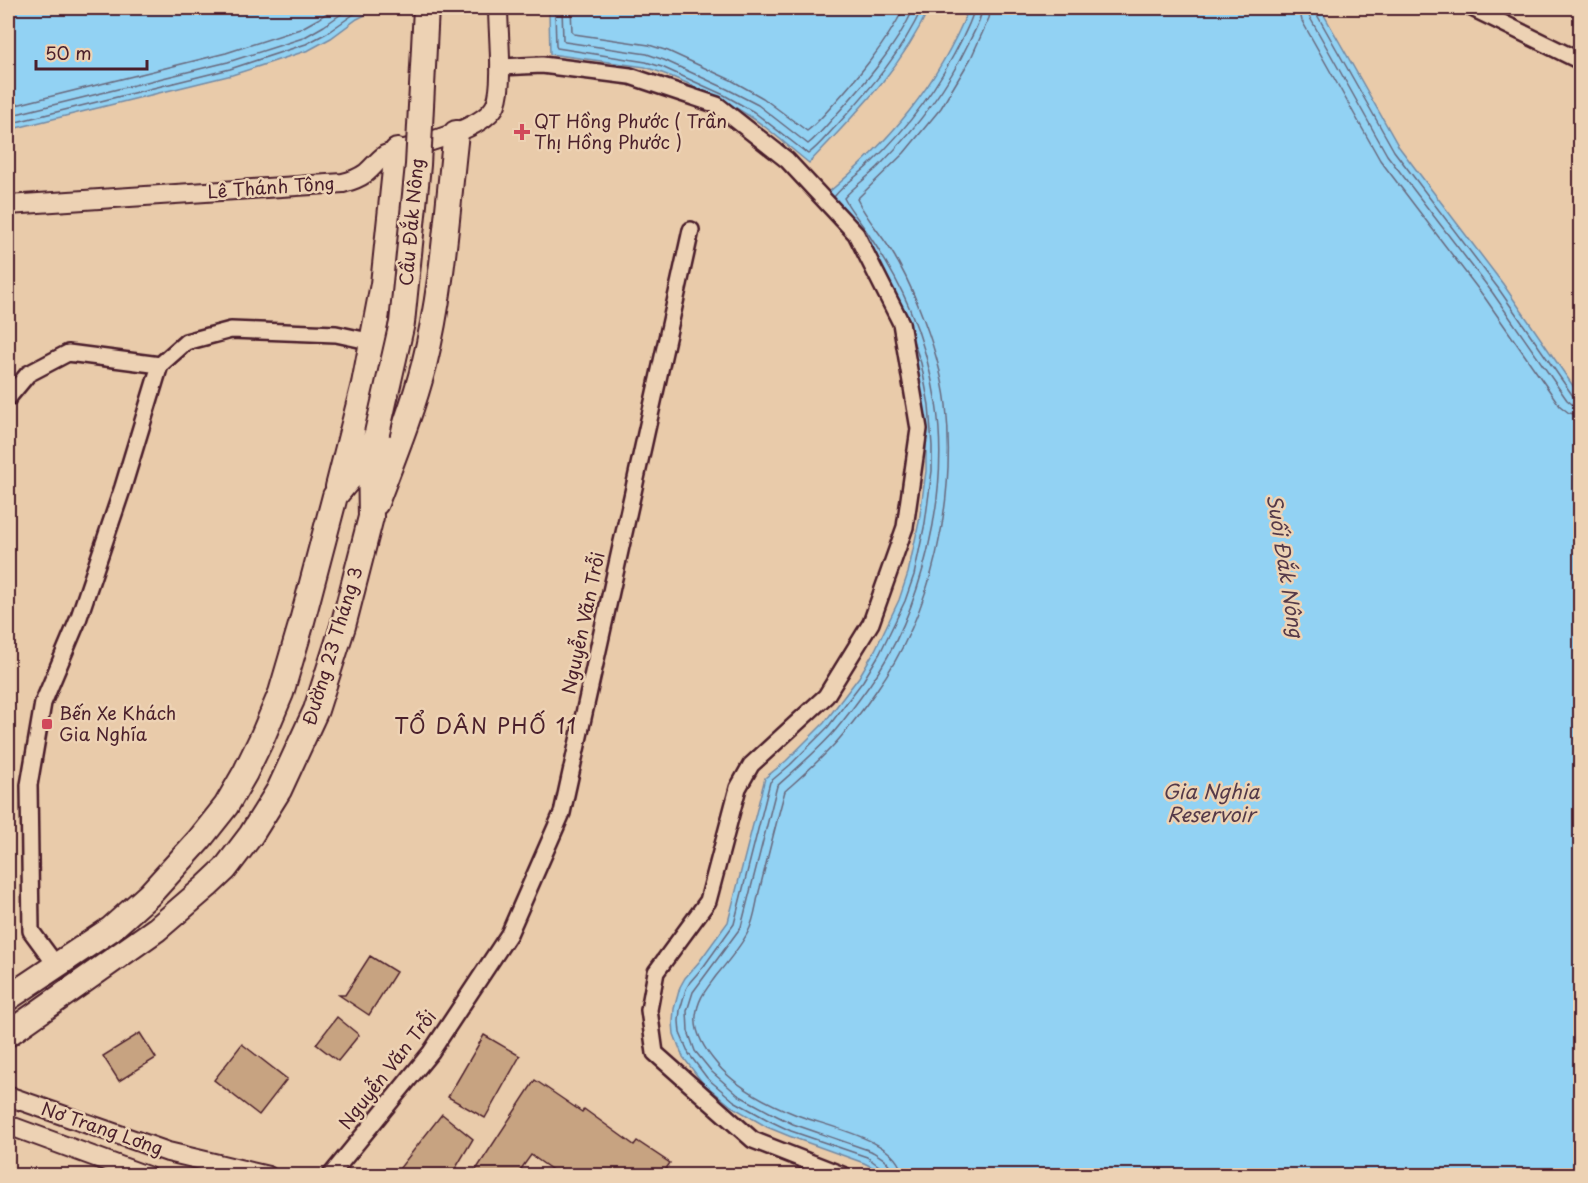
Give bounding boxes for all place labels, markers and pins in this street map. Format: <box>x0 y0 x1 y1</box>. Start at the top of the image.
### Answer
place label: QT Hồng Phước ( Trần Thị Hồng Phước ) <box>534 107 727 155</box>
marker: QT Hồng Phước ( Trần Thị Hồng Phước ) <box>515 125 529 139</box>
place label: Bến Xe Khách Gia Nghĩa <box>59 699 176 747</box>
marker: Bến Xe Khách Gia Nghĩa <box>40 717 54 731</box>

